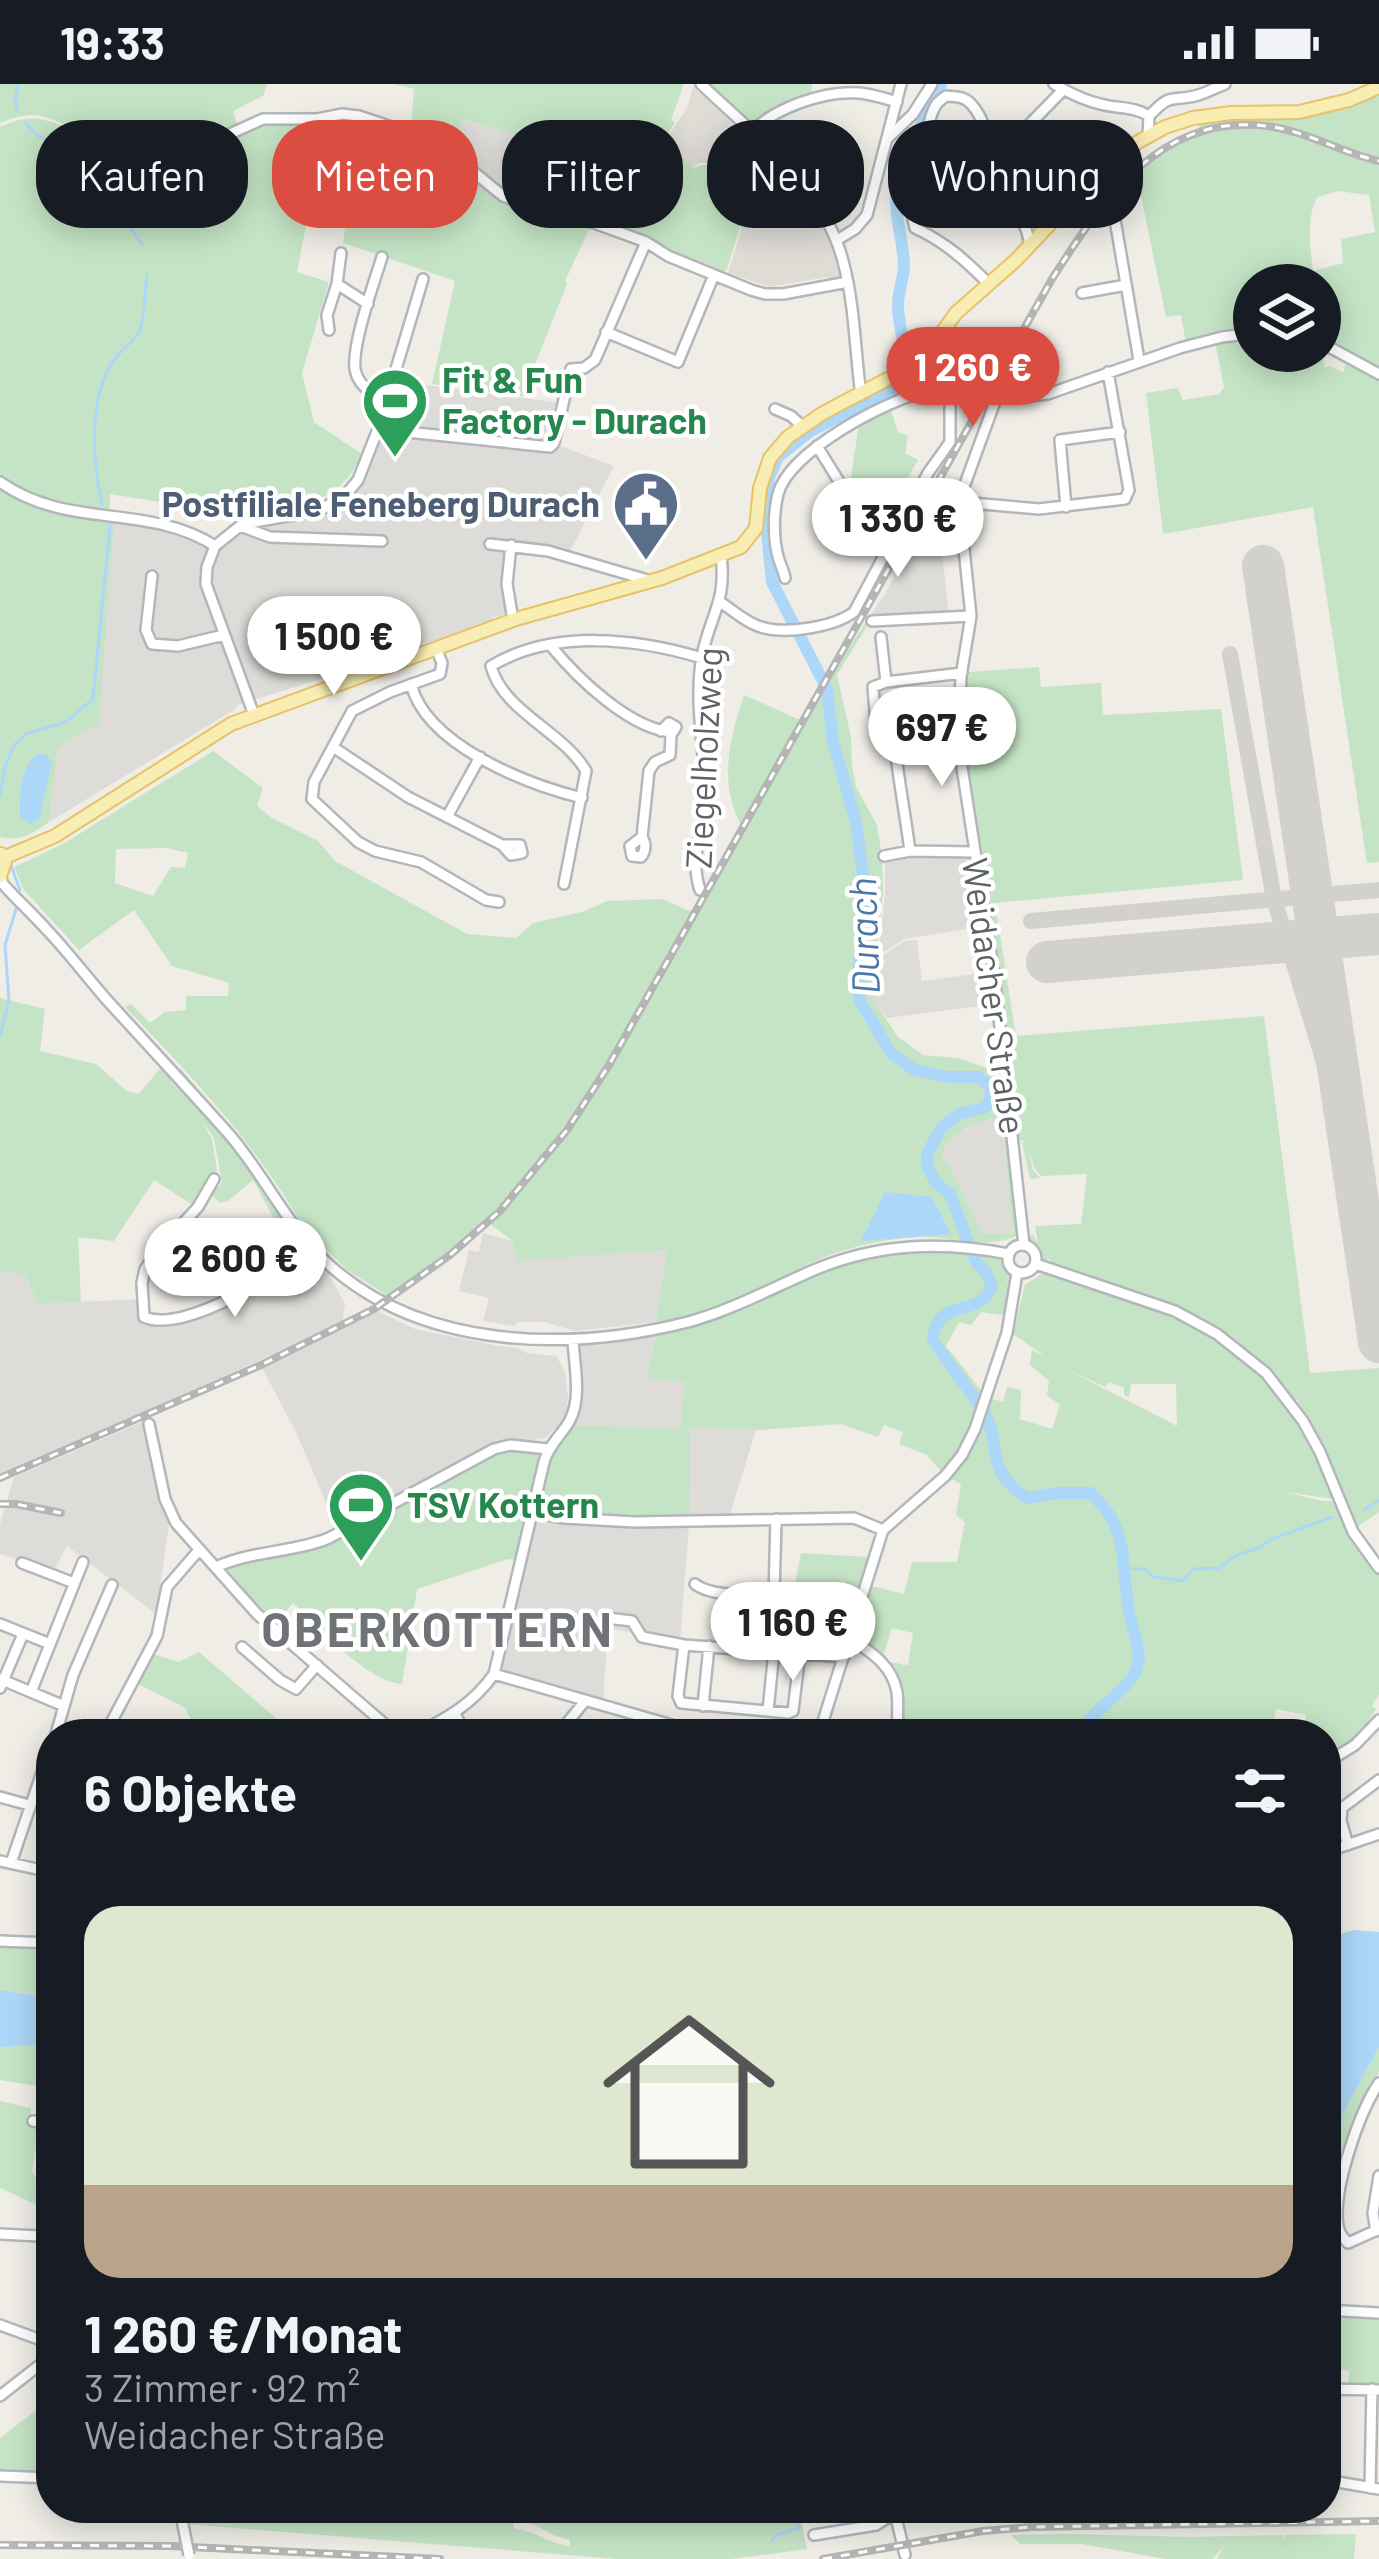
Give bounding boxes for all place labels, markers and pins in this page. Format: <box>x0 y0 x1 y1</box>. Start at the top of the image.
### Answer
pin: 1 260 € <box>862 327 1084 429</box>
place label: Fit & Fun Factory - Durach <box>442 357 707 441</box>
sports icon: Fit & Fun Factory - Durach <box>360 366 430 460</box>
public building icon: Postfiliale Feneberg Durach <box>611 469 681 563</box>
pin: 1 330 € <box>787 478 1009 580</box>
place label: Postfiliale Feneberg Durach <box>162 481 600 524</box>
pin: 1 500 € <box>223 596 445 698</box>
pin: 697 € <box>858 687 1026 789</box>
pin: 2 600 € <box>124 1218 346 1320</box>
sports icon: TSV Kottern <box>326 1470 396 1564</box>
place label: TSV Kottern <box>407 1482 599 1525</box>
pin: 1 160 € <box>682 1582 904 1684</box>

